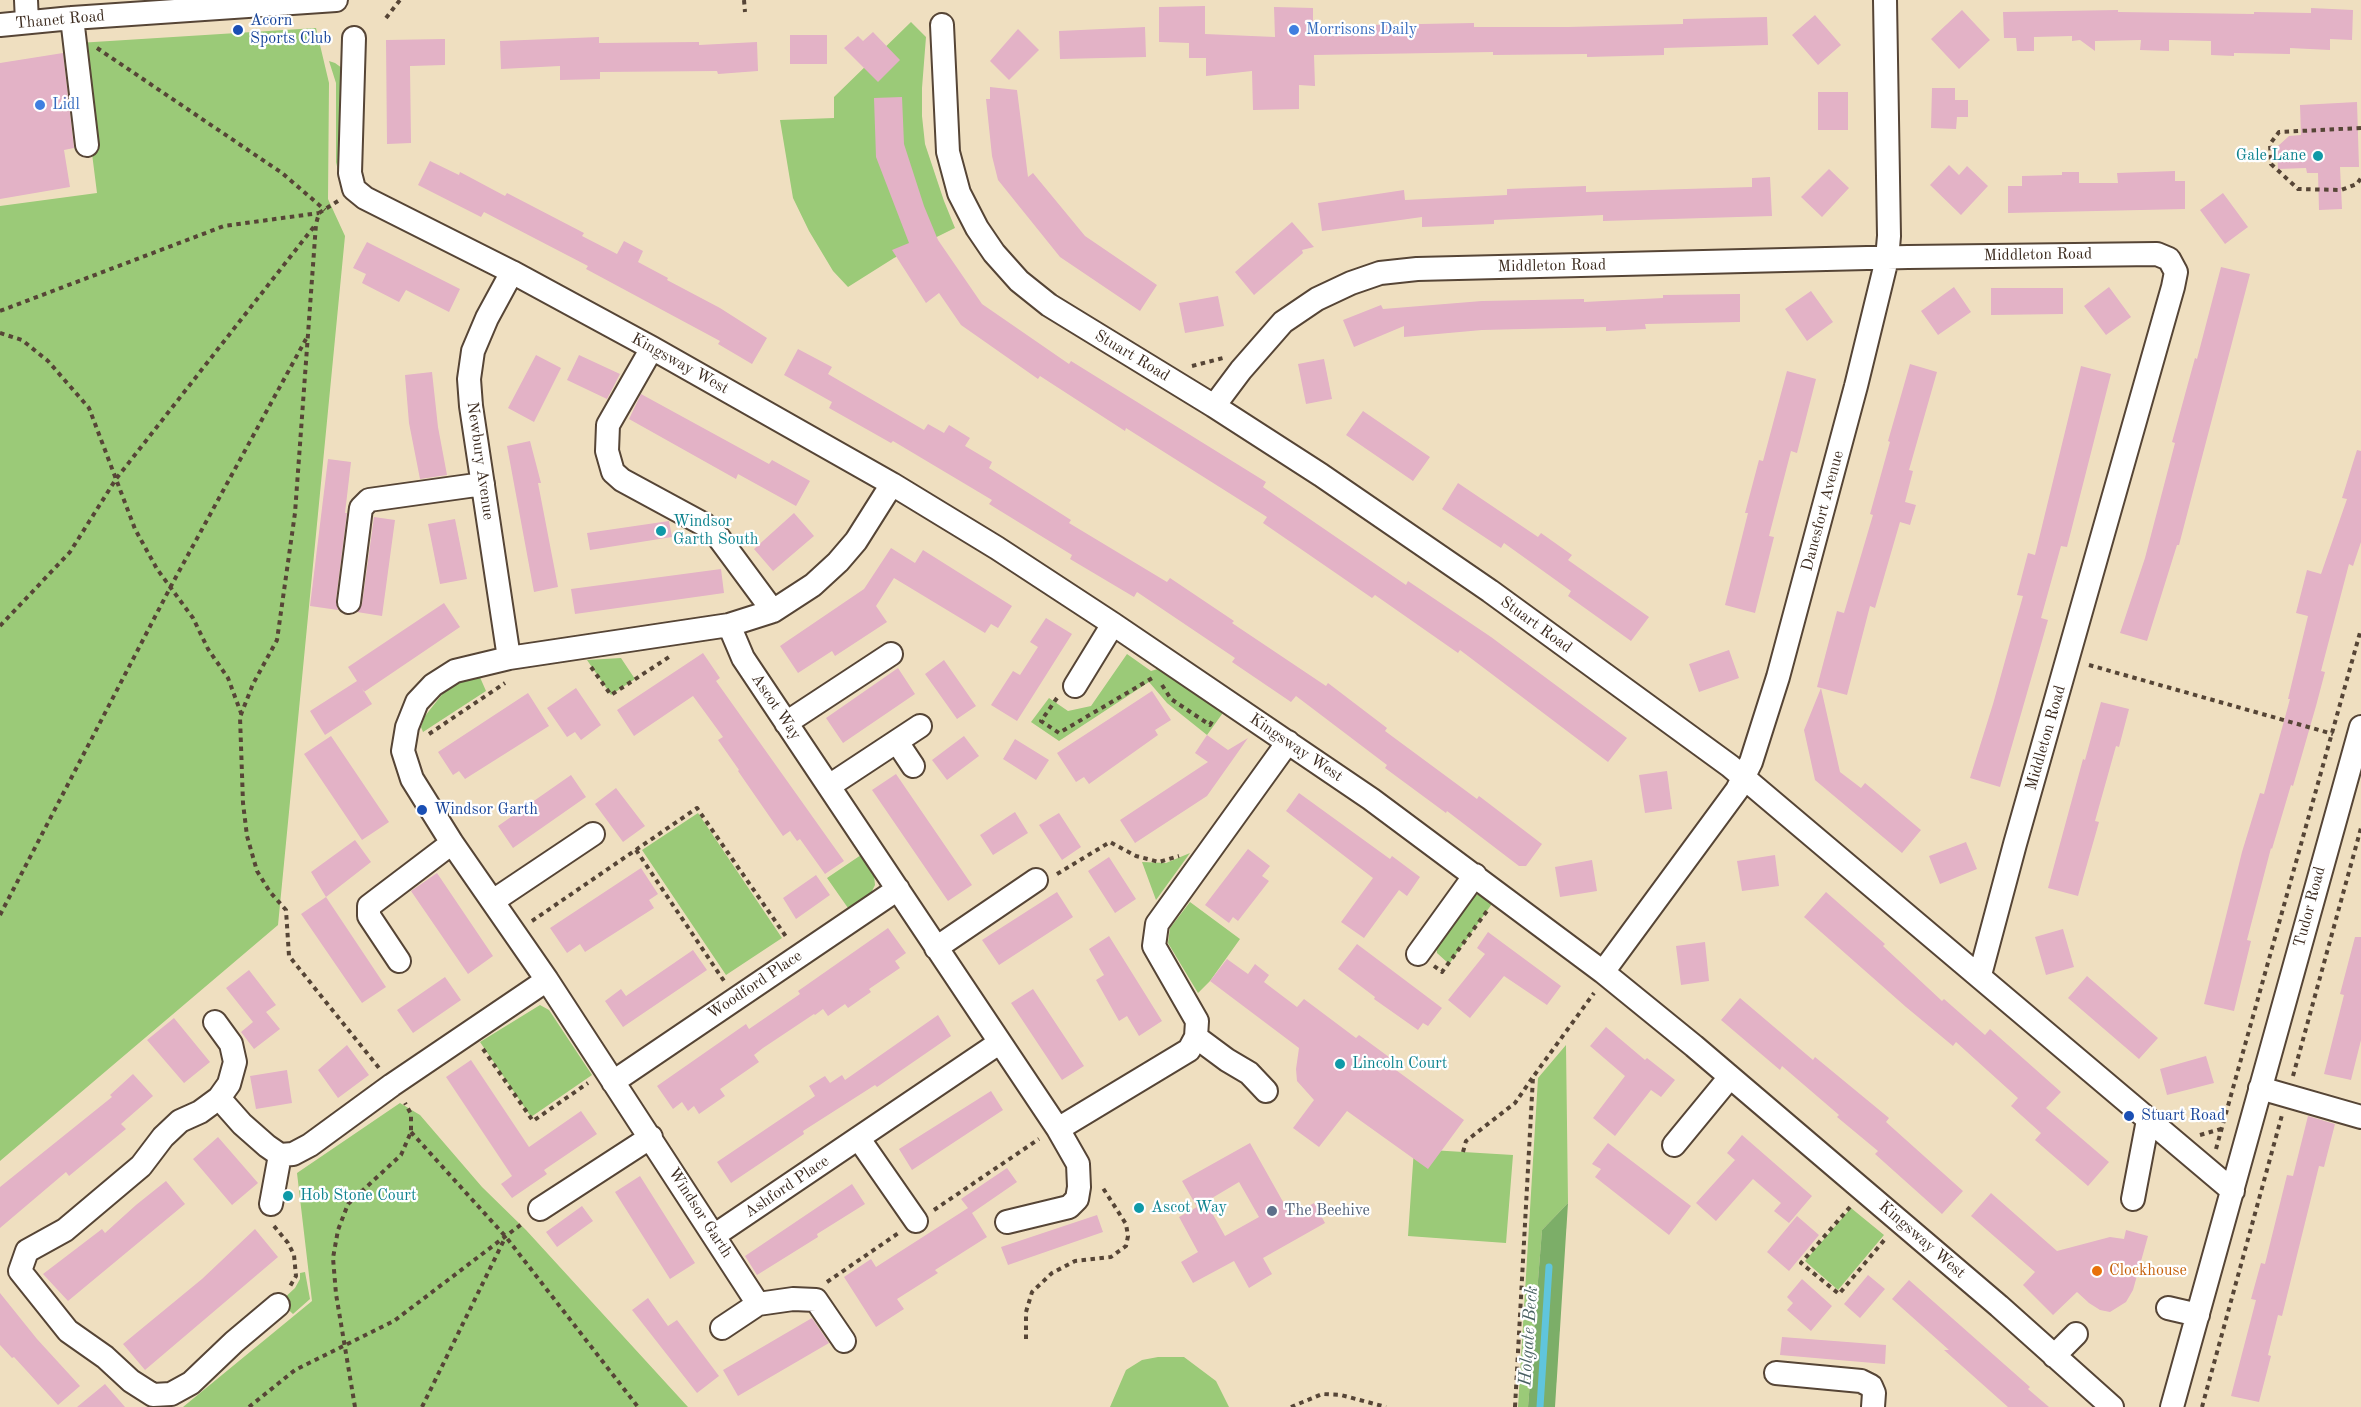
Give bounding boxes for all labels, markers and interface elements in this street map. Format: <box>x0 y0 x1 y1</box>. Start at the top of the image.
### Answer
street label: Thanet Road <box>14 7 106 33</box>
place label: Acorn Sports Club <box>250 11 332 49</box>
place label: Morrisons Daily <box>1306 20 1417 40</box>
marker: Acorn Sports Club <box>231 23 245 37</box>
marker: Morrisons Daily <box>1287 23 1301 37</box>
place label: Lidl <box>52 95 80 115</box>
marker: Lidl <box>33 98 47 112</box>
place label: Gale Lane <box>2236 146 2306 166</box>
marker: Gale Lane <box>2311 149 2325 163</box>
street label: Middleton Road <box>1984 244 2092 266</box>
street label: Middleton Road <box>1498 255 1606 277</box>
street label: Stuart Road <box>1091 326 1173 386</box>
street label: Kingsway West <box>628 329 732 399</box>
street label: Newbury Avenue <box>462 401 498 521</box>
street label: Danesfort Avenue <box>1798 449 1848 573</box>
place label: Windsor Garth South <box>673 512 758 550</box>
marker: Windsor Garth South <box>654 524 668 538</box>
street label: Stuart Road <box>1496 592 1576 658</box>
street label: Ascot Way <box>747 670 805 744</box>
street label: Middleton Road <box>2022 683 2070 793</box>
street label: Kingsway West <box>1246 710 1346 786</box>
place label: Windsor Garth <box>434 800 538 820</box>
marker: Windsor Garth <box>415 803 429 817</box>
street label: Tudor Road <box>2290 864 2330 950</box>
street label: Woodford Place <box>704 946 806 1024</box>
place label: Lincoln Court <box>1352 1054 1447 1074</box>
marker: Lincoln Court <box>1333 1057 1347 1071</box>
place label: Stuart Road <box>2141 1106 2225 1126</box>
marker: Stuart Road <box>2122 1109 2136 1123</box>
street label: Ashford Place <box>741 1152 833 1222</box>
street label: Windsor Garth <box>664 1164 736 1262</box>
place label: Hob Stone Court <box>300 1186 417 1206</box>
marker: Hob Stone Court <box>281 1189 295 1203</box>
street label: Kingsway West <box>1875 1197 1969 1283</box>
place label: Ascot Way <box>1151 1198 1227 1218</box>
marker: Ascot Way <box>1132 1201 1146 1215</box>
place label: The Beehive <box>1284 1201 1370 1221</box>
marker: The Beehive <box>1265 1204 1279 1218</box>
place label: Clockhouse <box>2109 1261 2187 1281</box>
marker: Clockhouse <box>2090 1264 2104 1278</box>
water label: Holgate Beck <box>1515 1285 1543 1387</box>

